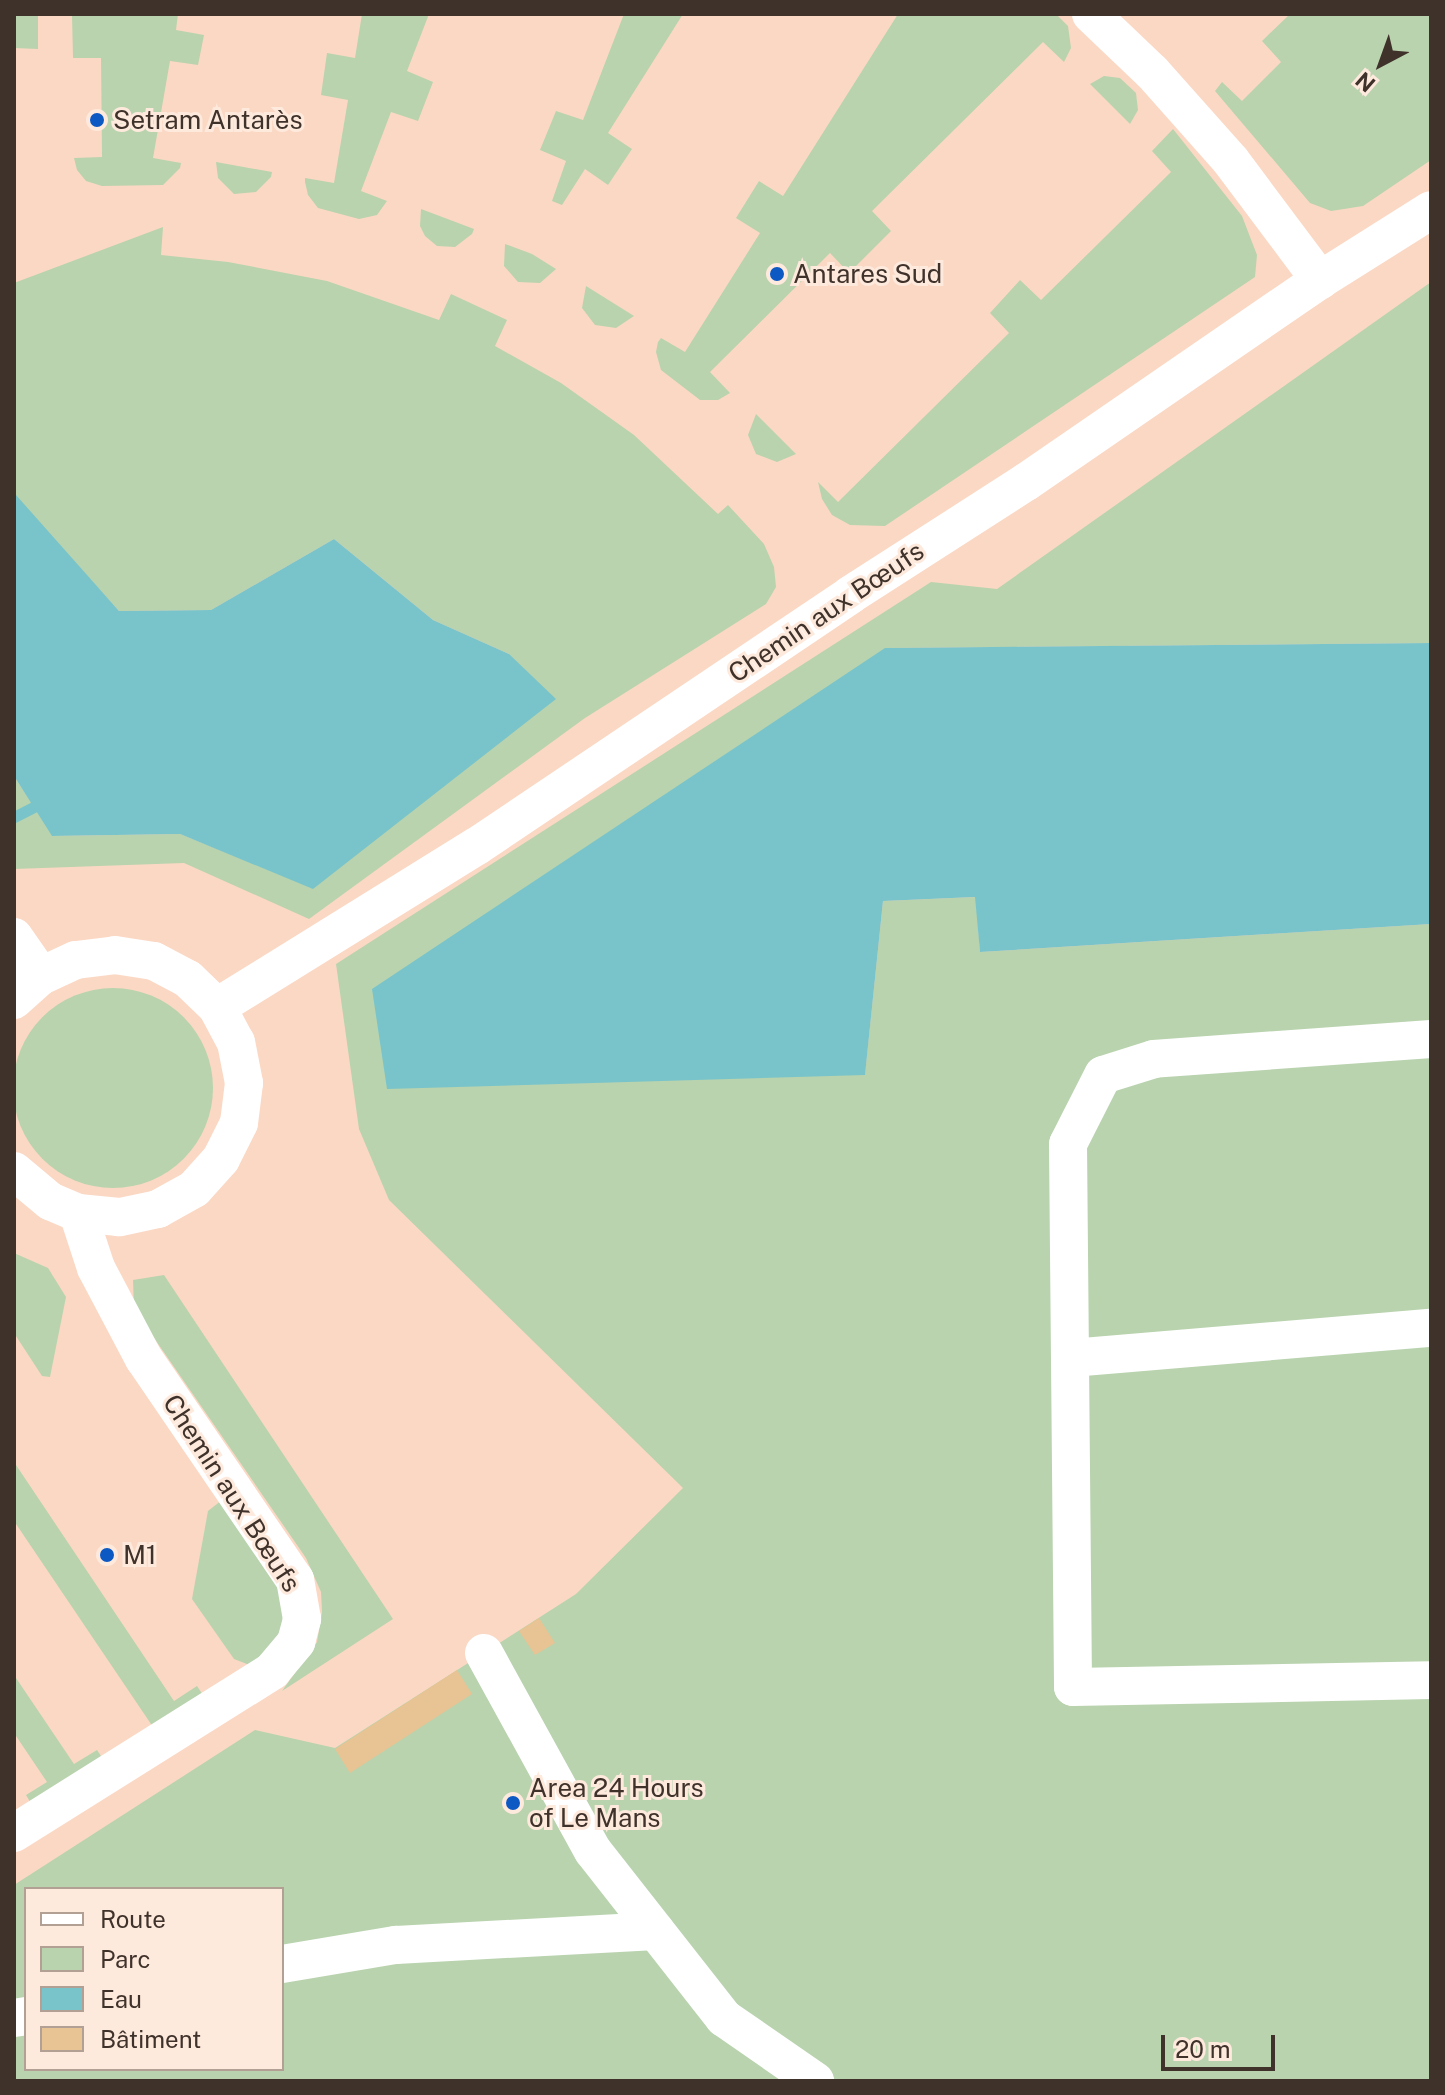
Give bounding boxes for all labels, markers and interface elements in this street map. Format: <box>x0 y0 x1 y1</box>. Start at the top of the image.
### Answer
north arrow <box>1341 24 1421 104</box>
text: N <box>1350 67 1380 98</box>
place label: Setram Antarès <box>113 104 303 136</box>
marker: Setram Antarès <box>88 111 106 129</box>
place label: Antares Sud <box>793 258 942 290</box>
marker: Antares Sud <box>768 265 786 283</box>
street label: Chemin aux Bœufs <box>722 535 930 689</box>
street label: Chemin aux Bœufs <box>157 1388 307 1598</box>
place label: M1 <box>123 1539 157 1571</box>
marker: M1 <box>98 1546 116 1564</box>
place label: Area 24 Hours of Le Mans <box>529 1772 704 1834</box>
marker: Area 24 Hours of Le Mans <box>504 1794 522 1812</box>
legend <box>24 1887 284 2071</box>
text: Route <box>100 1905 166 1933</box>
text: Parc <box>100 1945 151 1973</box>
text: Eau <box>100 1985 142 2013</box>
scale bar <box>1165 2019 1279 2069</box>
text: Bâtiment <box>100 2025 201 2053</box>
text: 20 m <box>1175 2035 1231 2063</box>

